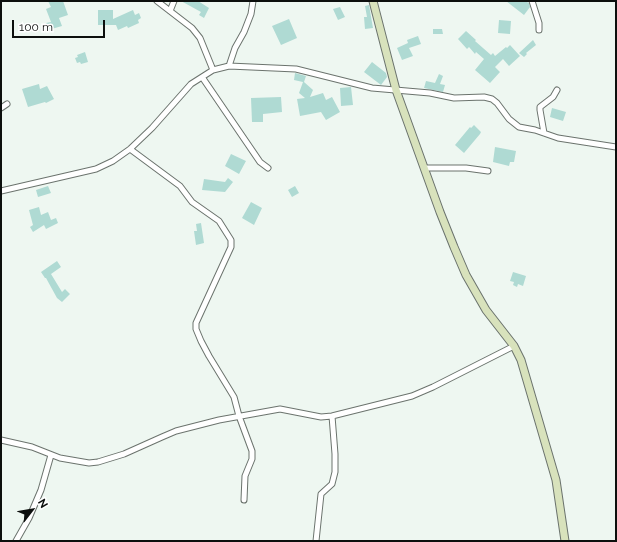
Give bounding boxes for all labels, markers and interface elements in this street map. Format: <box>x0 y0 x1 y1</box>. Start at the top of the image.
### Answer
scale bar <box>14 12 107 38</box>
text: 100 m <box>19 20 53 34</box>
north arrow <box>12 490 52 530</box>
text: N <box>35 497 50 511</box>

